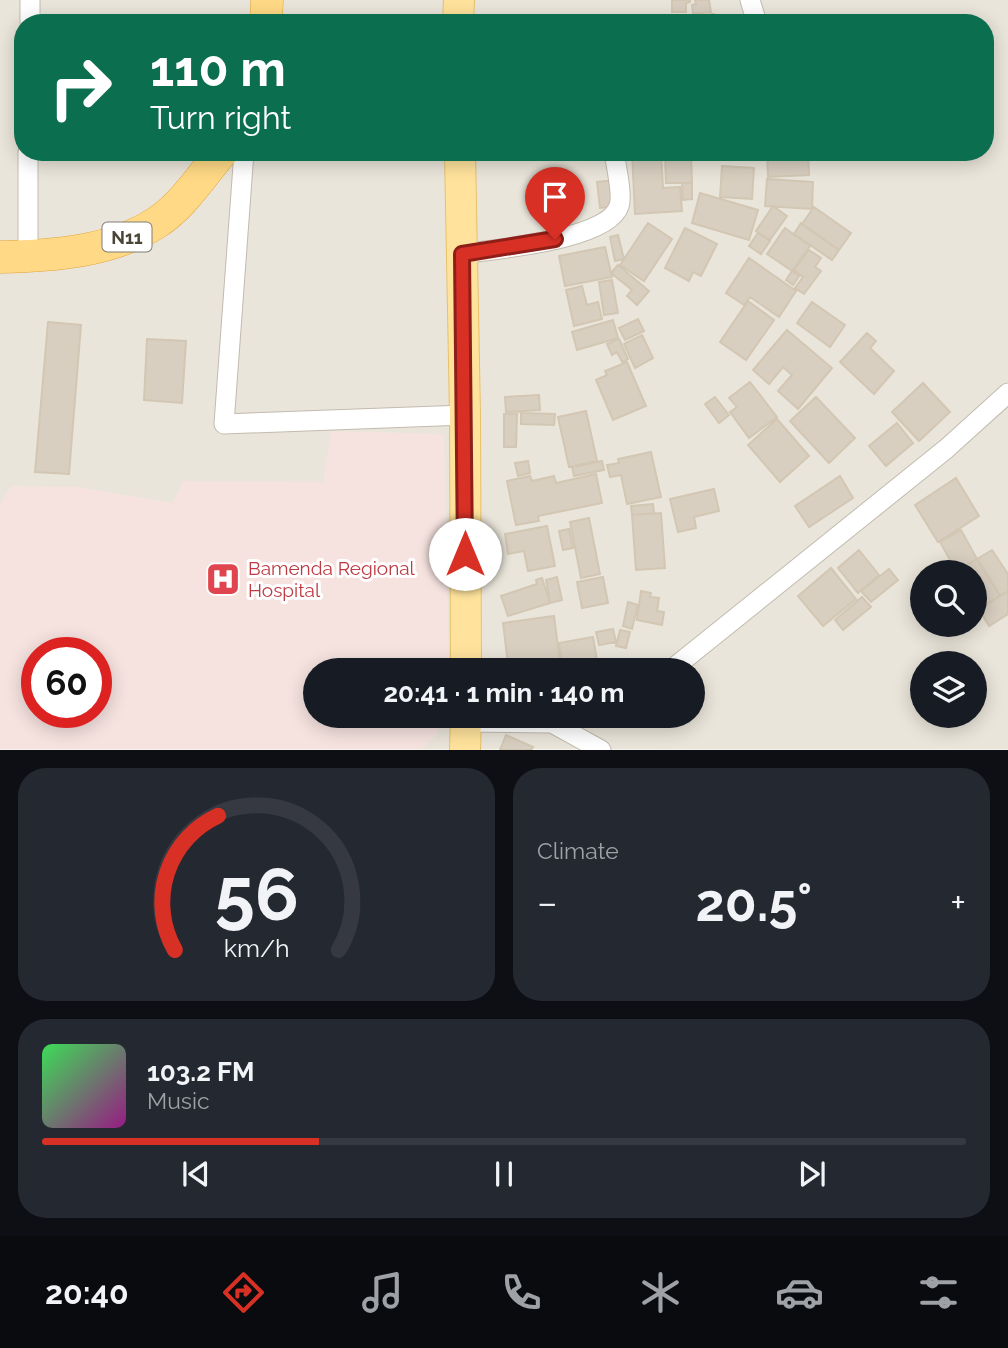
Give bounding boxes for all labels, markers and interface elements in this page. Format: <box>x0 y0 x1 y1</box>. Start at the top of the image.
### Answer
text: 110 m <box>150 40 286 97</box>
icon: right <box>35 42 126 133</box>
text: Turn right <box>150 99 291 136</box>
pin <box>525 167 585 239</box>
icon: arrive <box>536 178 574 216</box>
road number: N11 <box>102 222 152 251</box>
position arrow <box>428 517 502 591</box>
place label: Bamenda Regional Hospital <box>248 557 416 601</box>
hospital icon: Bamenda Regional Hospital <box>204 560 242 598</box>
map controls <box>910 560 987 728</box>
button: search <box>910 560 987 637</box>
speed limit sign: 60 <box>21 637 112 728</box>
button: layers <box>910 651 987 728</box>
text: 20:41 · 1 min · 140 m <box>383 678 625 708</box>
text: Climate <box>537 837 619 864</box>
text: 56 <box>214 853 299 938</box>
text: 20.5° <box>696 872 812 933</box>
text: − <box>537 880 557 925</box>
text: + <box>950 880 966 925</box>
text: km/h <box>224 933 289 963</box>
text: 103.2 FM <box>147 1057 254 1087</box>
text: Music <box>147 1087 210 1114</box>
icon: previous <box>177 1155 215 1193</box>
icon: pause <box>485 1155 523 1193</box>
icon: next <box>793 1155 831 1193</box>
icon: directions <box>219 1268 268 1317</box>
icon: music <box>358 1268 407 1317</box>
icon: phone <box>497 1268 546 1317</box>
icon: climate <box>636 1268 685 1317</box>
icon: car <box>775 1268 824 1317</box>
icon: filters <box>914 1268 963 1317</box>
text: 20:40 <box>45 1274 129 1311</box>

